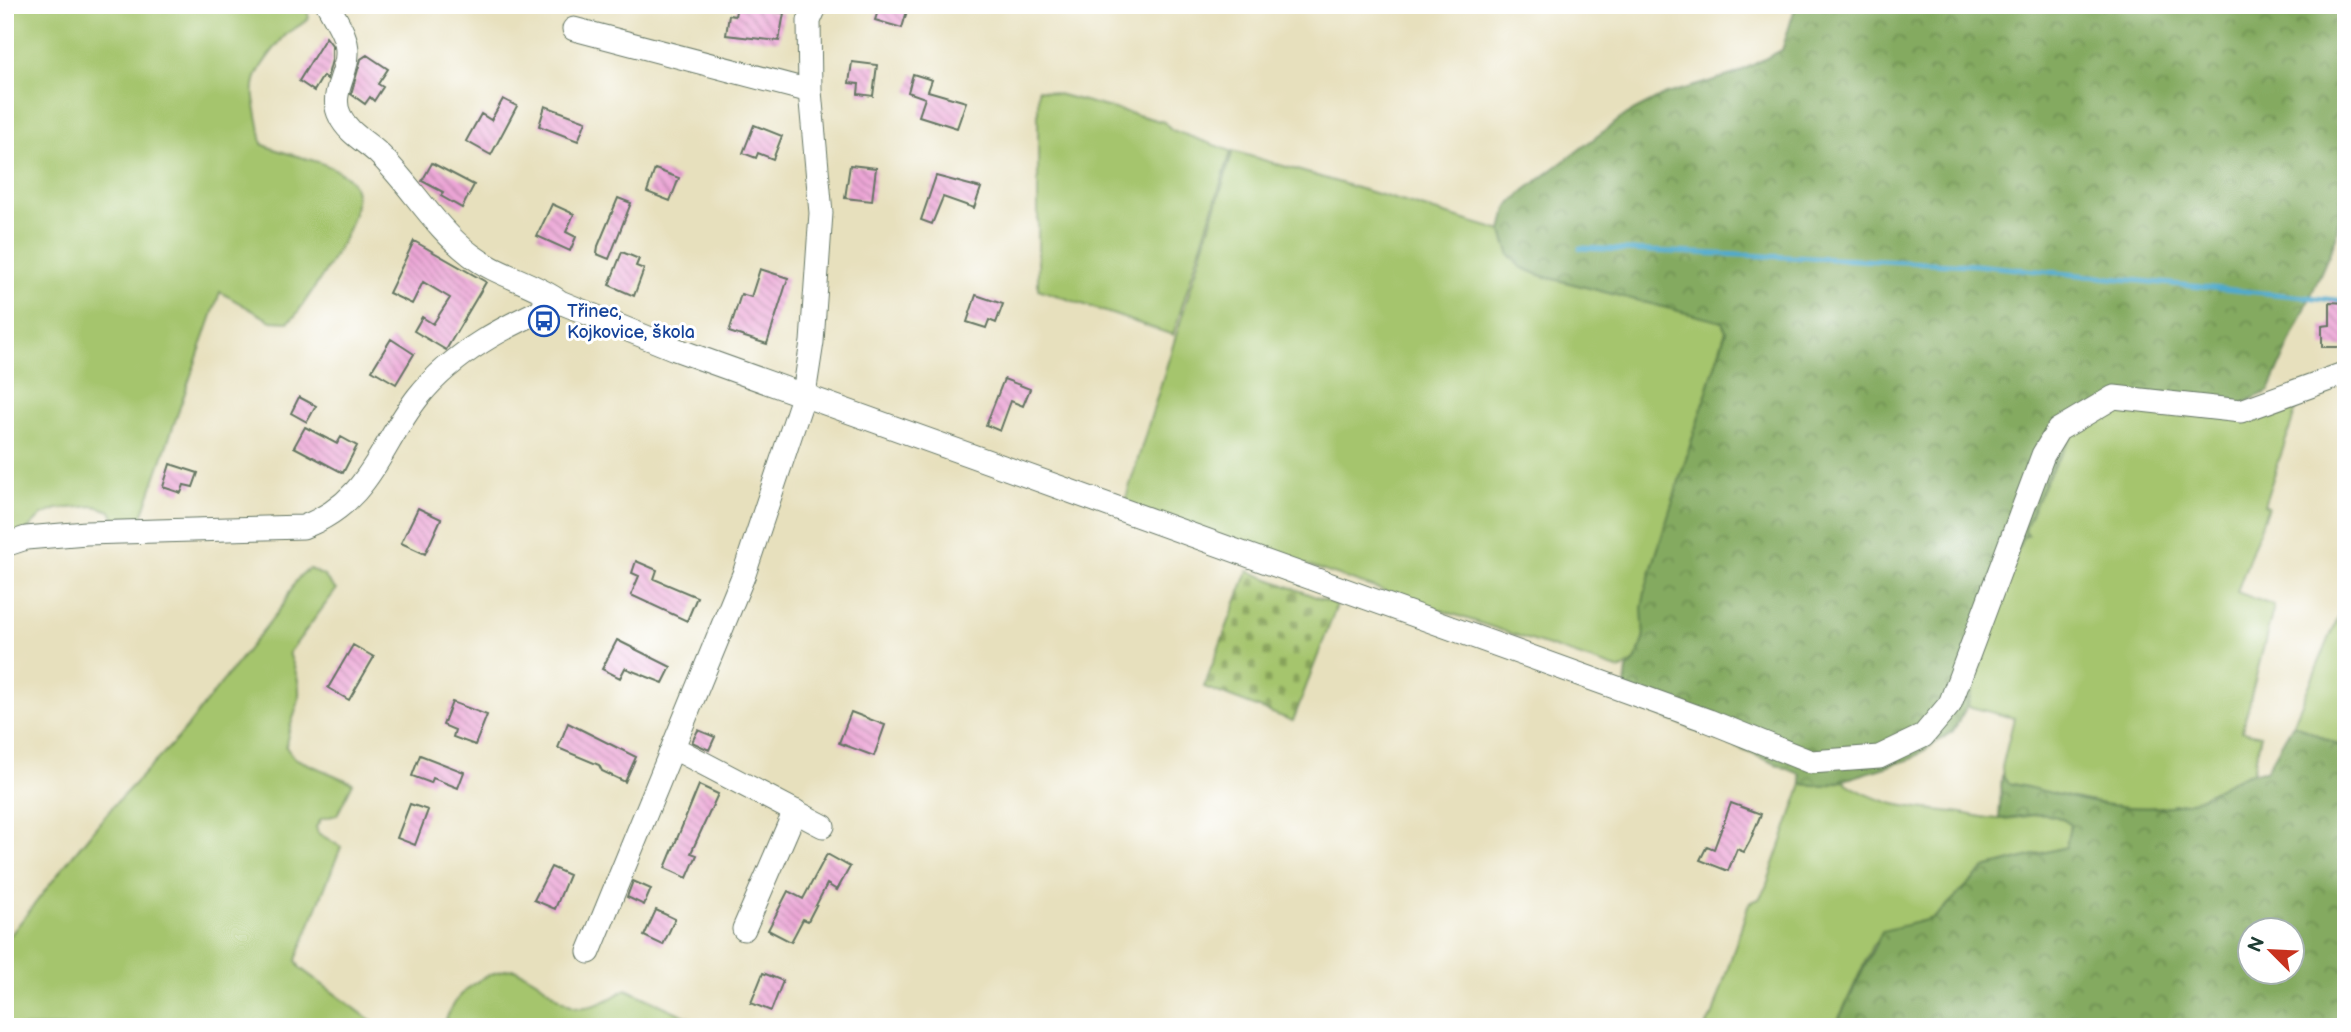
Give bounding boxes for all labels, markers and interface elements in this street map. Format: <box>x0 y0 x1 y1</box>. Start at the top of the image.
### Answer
place label: Třinec, Kojkovice, škola <box>567 301 695 343</box>
bus stop icon: Třinec, Kojkovice, škola <box>527 304 561 338</box>
north arrow <box>2236 916 2306 986</box>
text: N <box>2243 933 2270 956</box>

